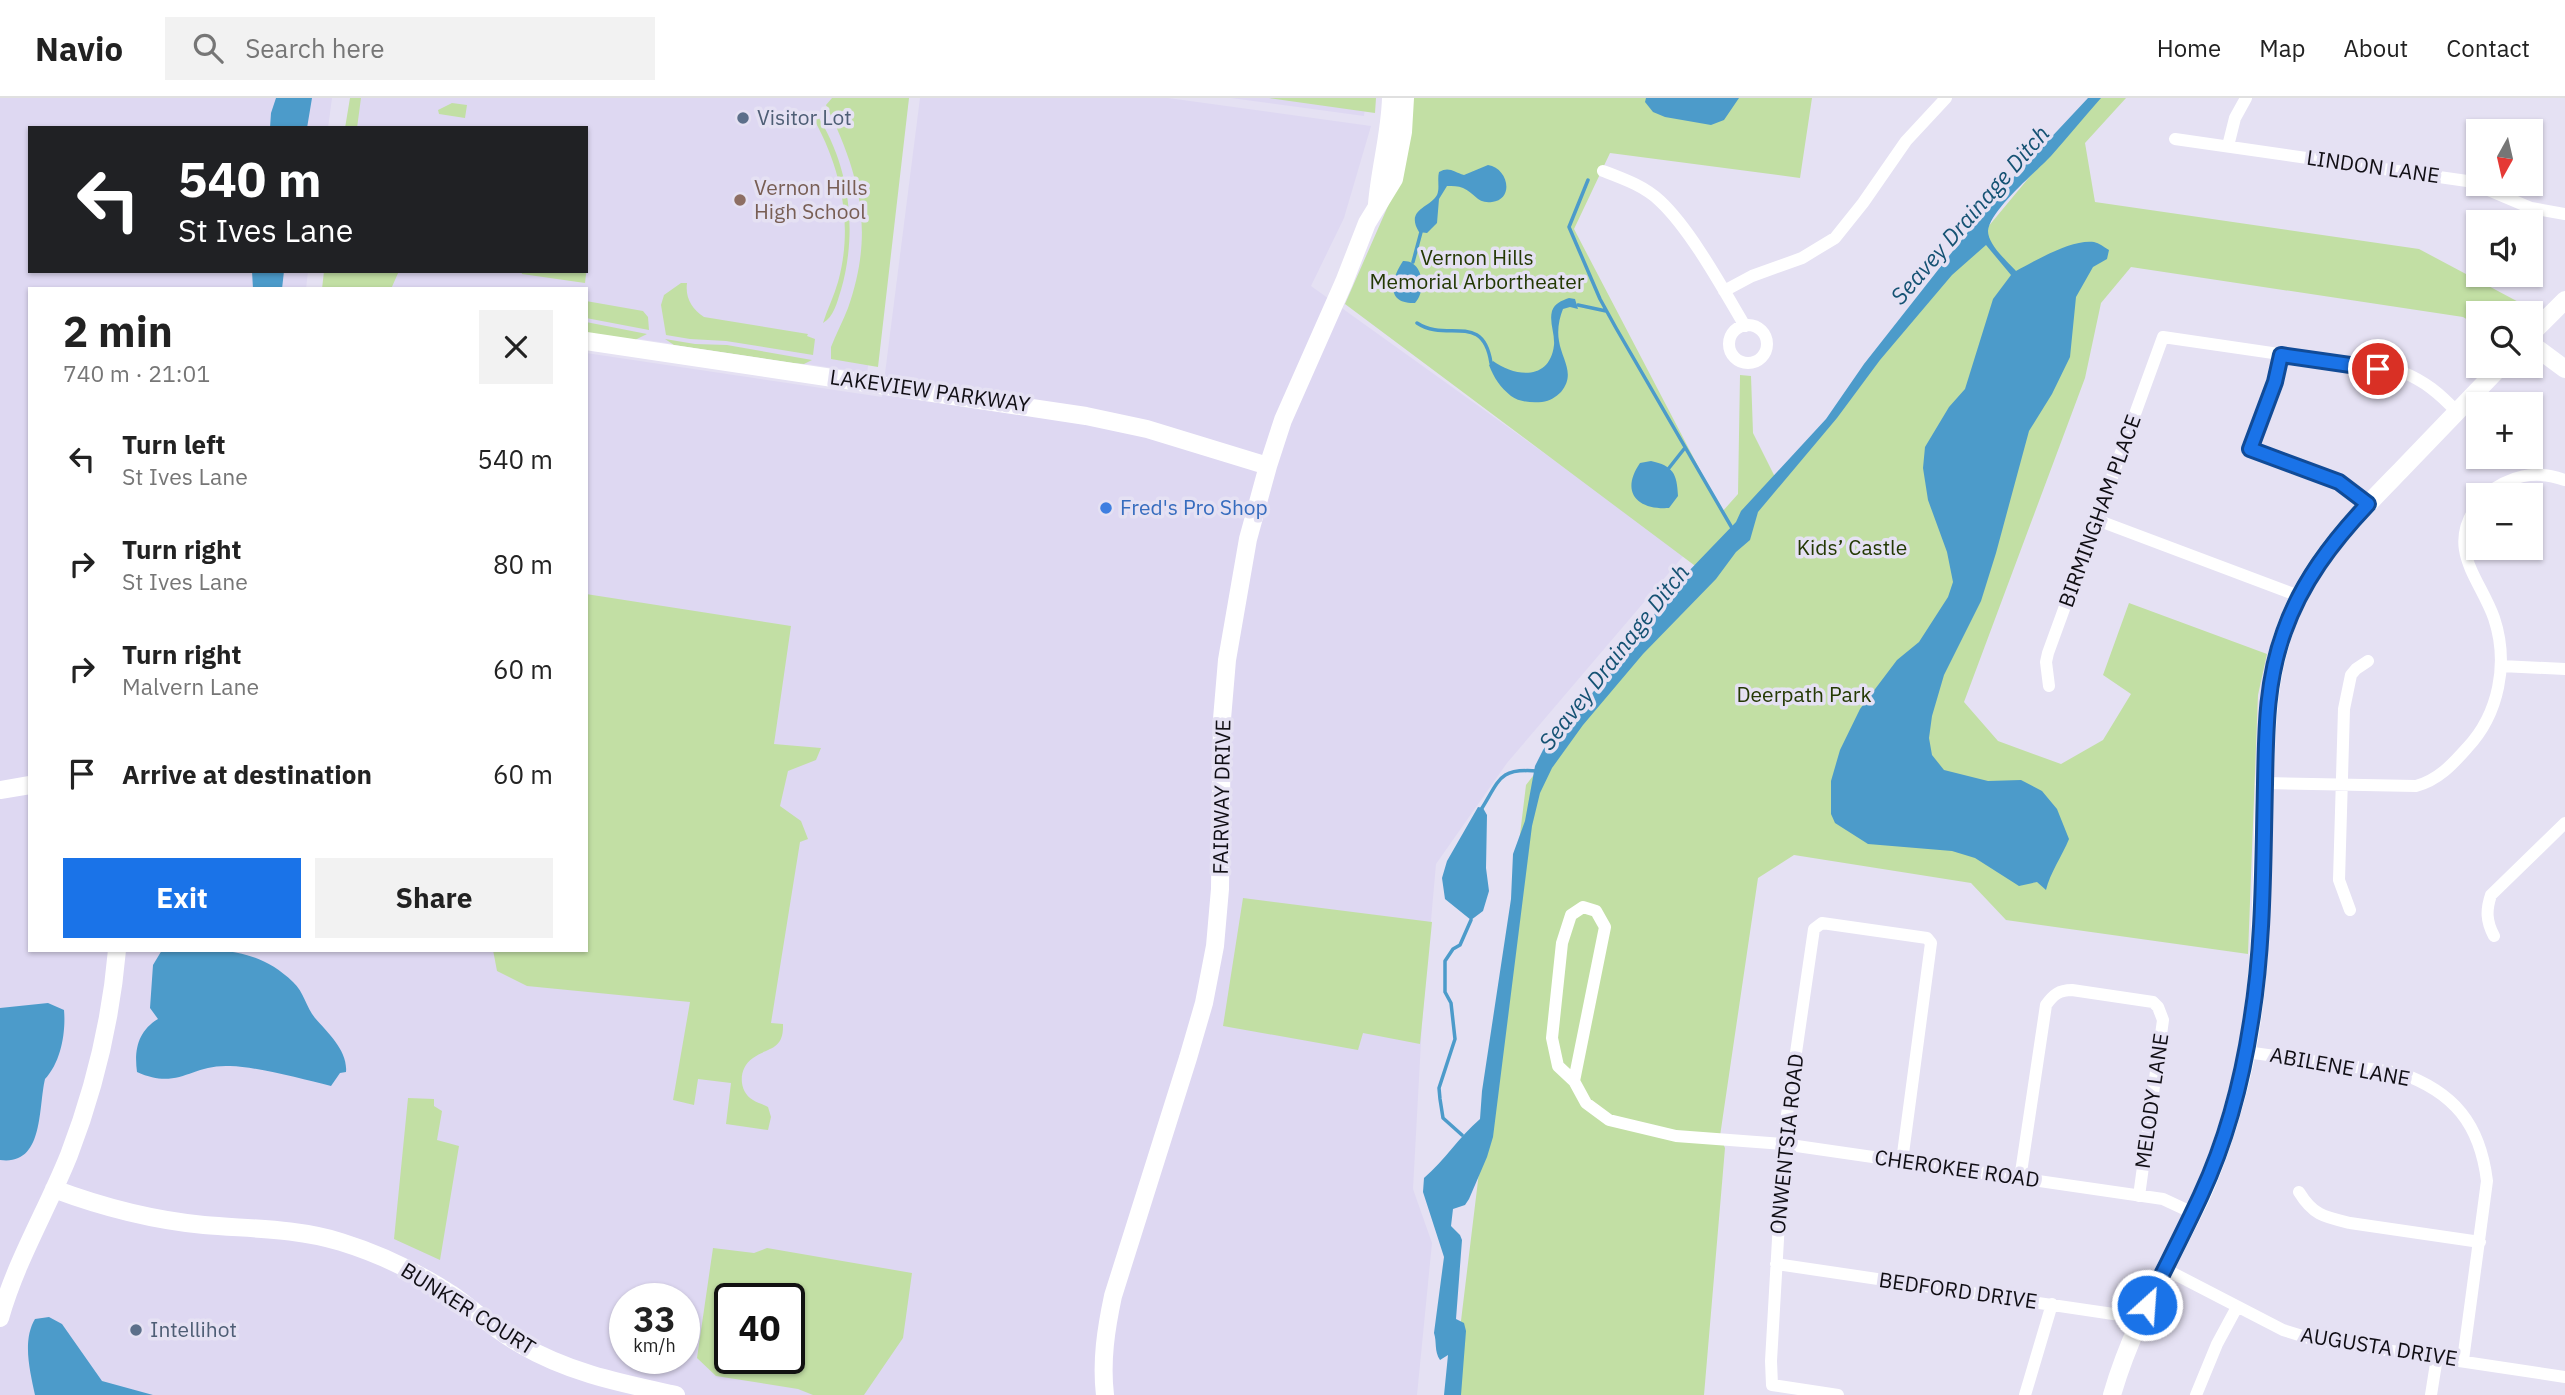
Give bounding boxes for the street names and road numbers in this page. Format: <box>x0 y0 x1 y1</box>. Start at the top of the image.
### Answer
street label: LINDON LANE <box>2305 143 2441 189</box>
street label: LAKEVIEW PARKWAY <box>828 362 1033 418</box>
street label: BIRMINGHAM PLACE <box>2051 411 2147 611</box>
street label: FAIRWAY DRIVE <box>1206 719 1236 875</box>
street label: MELODY LANE <box>2128 1031 2174 1170</box>
street label: ABILENE LANE <box>2268 1040 2412 1092</box>
street label: ONWENTSIA ROAD <box>1763 1052 1809 1236</box>
street label: CHEROKEE ROAD <box>1873 1143 2041 1193</box>
street label: BUNKER COURT <box>396 1256 541 1361</box>
street label: BEDFORD DRIVE <box>1877 1265 2039 1315</box>
street label: AUGUSTA DRIVE <box>2299 1320 2459 1372</box>

